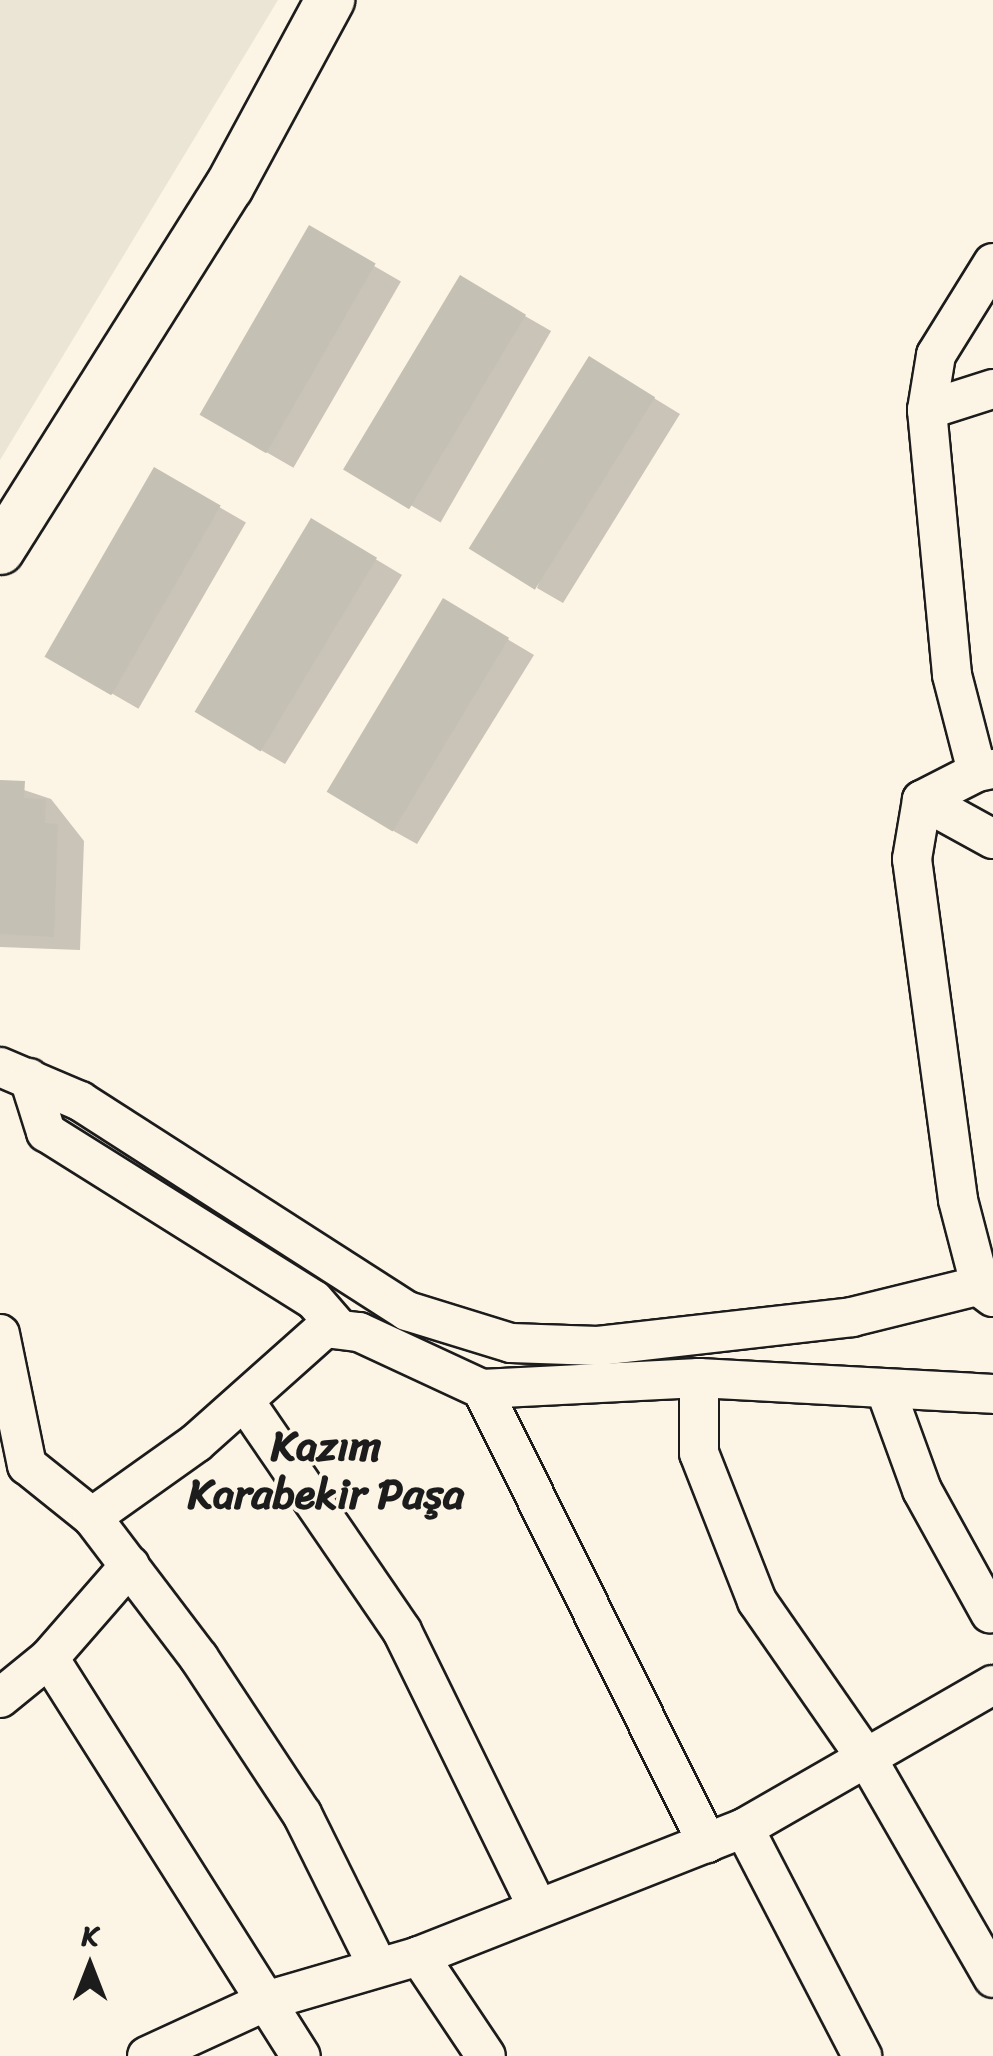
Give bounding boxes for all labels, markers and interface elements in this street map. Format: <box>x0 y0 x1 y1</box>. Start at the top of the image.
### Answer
district label: Kazım Karabekir Paşa <box>188 1421 464 1520</box>
text: K <box>81 1911 99 1960</box>
north arrow <box>40 1916 140 2016</box>

